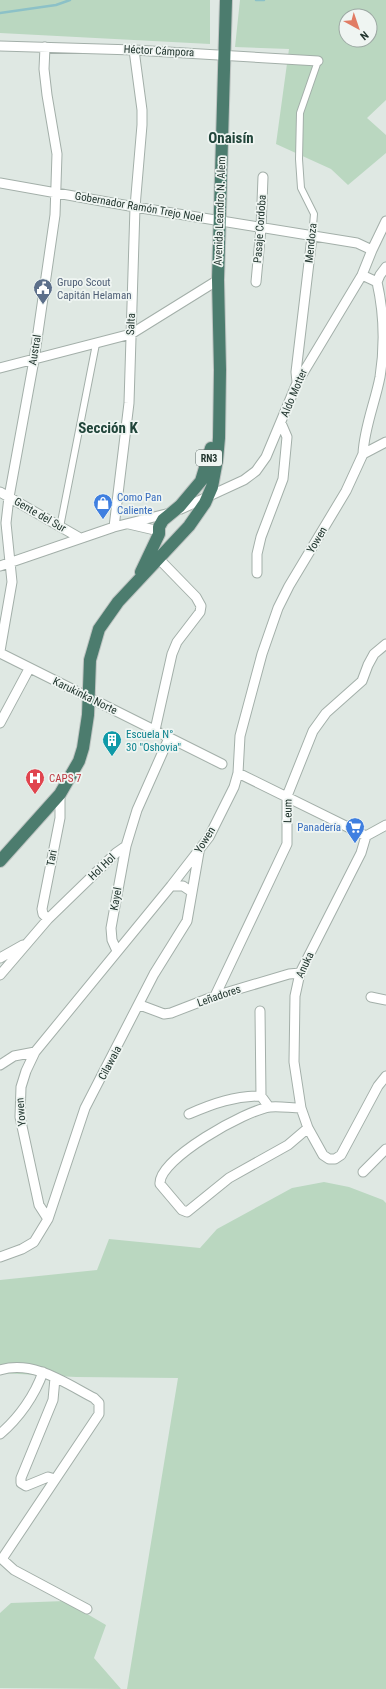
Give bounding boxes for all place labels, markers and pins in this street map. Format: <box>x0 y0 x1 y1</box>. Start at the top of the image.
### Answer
place label: Grupo Scout Capitán Helaman <box>57 276 131 302</box>
public building icon: Grupo Scout Capitán Helaman <box>32 277 54 305</box>
place label: Como Pan Caliente <box>117 491 162 517</box>
shop icon: Como Pan Caliente <box>92 492 114 520</box>
place label: Escuela N° 30 "Oshovia" <box>126 728 181 754</box>
building icon: Escuela N° 30 "Oshovia" <box>101 729 123 757</box>
hospital icon: CAPS 7 <box>24 767 46 795</box>
place label: CAPS 7 <box>49 772 81 785</box>
supermarket icon: Panadería <box>344 816 366 844</box>
place label: Panadería <box>297 821 341 834</box>

